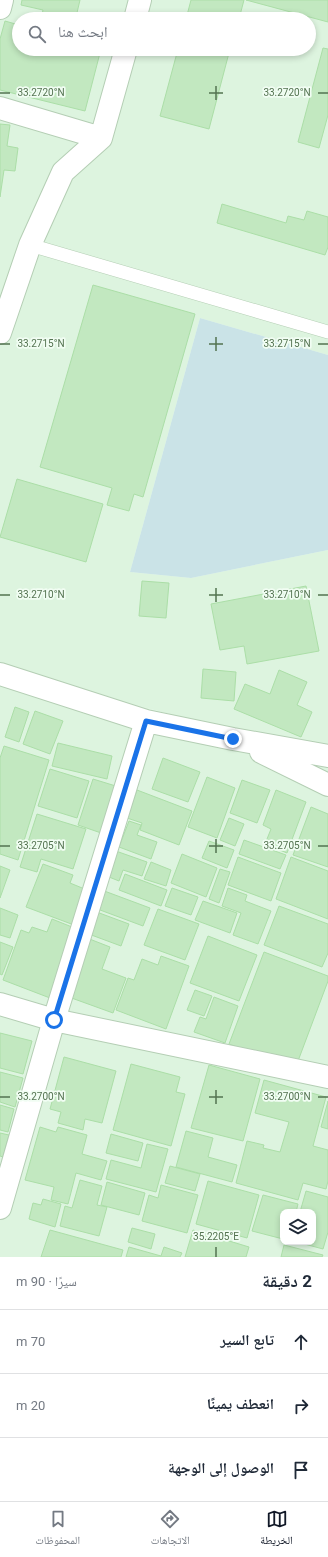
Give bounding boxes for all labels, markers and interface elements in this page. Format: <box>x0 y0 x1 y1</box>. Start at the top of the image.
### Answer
search box <box>12 12 316 56</box>
icon: search <box>26 23 48 45</box>
text: ابحث هنا <box>58 23 107 41</box>
text: 33.2720°N <box>17 87 65 98</box>
text: 33.2720°N <box>263 87 311 98</box>
text: 33.2715°N <box>17 338 65 349</box>
text: 33.2715°N <box>263 338 311 349</box>
text: 33.2710°N <box>17 589 65 600</box>
text: 33.2710°N <box>263 589 311 600</box>
route end <box>224 730 242 748</box>
text: 33.2705°N <box>17 840 65 851</box>
text: 33.2705°N <box>263 840 311 851</box>
route start <box>45 1011 63 1029</box>
text: 33.2700°N <box>17 1091 65 1102</box>
text: 33.2700°N <box>263 1091 311 1102</box>
map controls <box>280 1209 316 1245</box>
button: layers <box>280 1209 316 1245</box>
text: 35.2205°E <box>193 1231 239 1242</box>
text: 2 دقيقة <box>262 1271 312 1291</box>
text: سيرًا · 90 m <box>16 1274 77 1289</box>
text: تابع السير <box>220 1331 274 1349</box>
icon: ahead <box>290 1331 312 1353</box>
text: 70 m <box>16 1334 45 1349</box>
text: انعطف يمينًا <box>207 1395 274 1413</box>
icon: right <box>290 1395 312 1417</box>
text: 20 m <box>16 1398 45 1413</box>
text: الوصول إلى الوجهة <box>168 1459 274 1477</box>
icon: arrive <box>290 1459 312 1481</box>
tab: المحفوظات <box>35 1508 80 1551</box>
tab: الاتجاهات <box>151 1508 190 1551</box>
tab: الخريطة <box>260 1508 293 1551</box>

